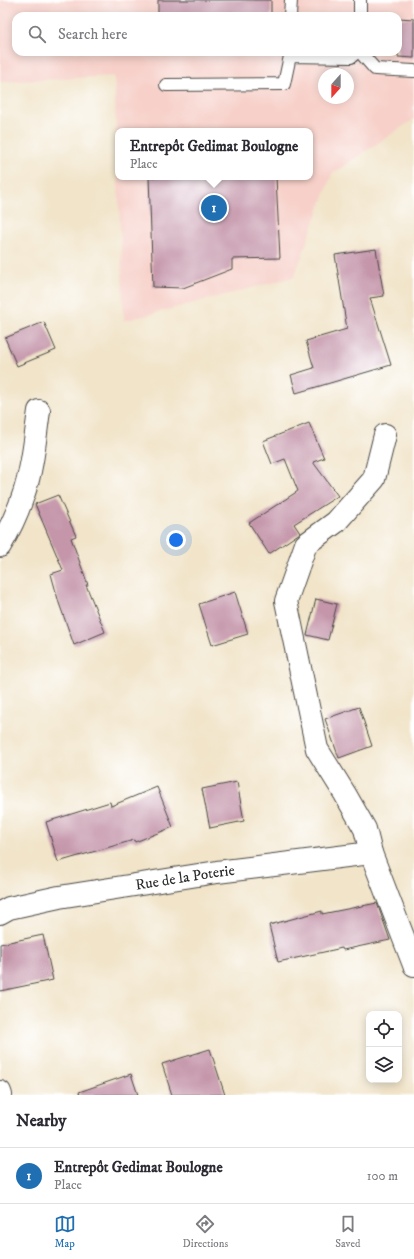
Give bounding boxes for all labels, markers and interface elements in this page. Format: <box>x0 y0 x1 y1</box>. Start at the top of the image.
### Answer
search box <box>12 12 402 56</box>
icon: search <box>26 23 48 45</box>
text: Search here <box>58 25 127 44</box>
north arrow <box>318 68 354 104</box>
popup <box>115 128 313 180</box>
text: Entrepôt Gedimat Boulogne <box>130 137 298 156</box>
text: Place <box>130 156 158 172</box>
pin: 1 <box>201 193 227 223</box>
your location <box>166 530 186 550</box>
street label: Rue de la Poterie <box>134 860 236 894</box>
map controls <box>366 1011 402 1083</box>
button: locate <box>366 1011 402 1047</box>
button: layers <box>366 1047 402 1083</box>
text: Nearby <box>16 1110 66 1132</box>
text: Entrepôt Gedimat Boulogne <box>54 1158 223 1177</box>
text: 1 <box>27 1168 31 1184</box>
text: 100 m <box>367 1168 398 1184</box>
text: Place <box>54 1177 82 1193</box>
tab: Map <box>54 1213 76 1251</box>
tab: Directions <box>183 1213 228 1251</box>
tab: Saved <box>335 1213 360 1251</box>

